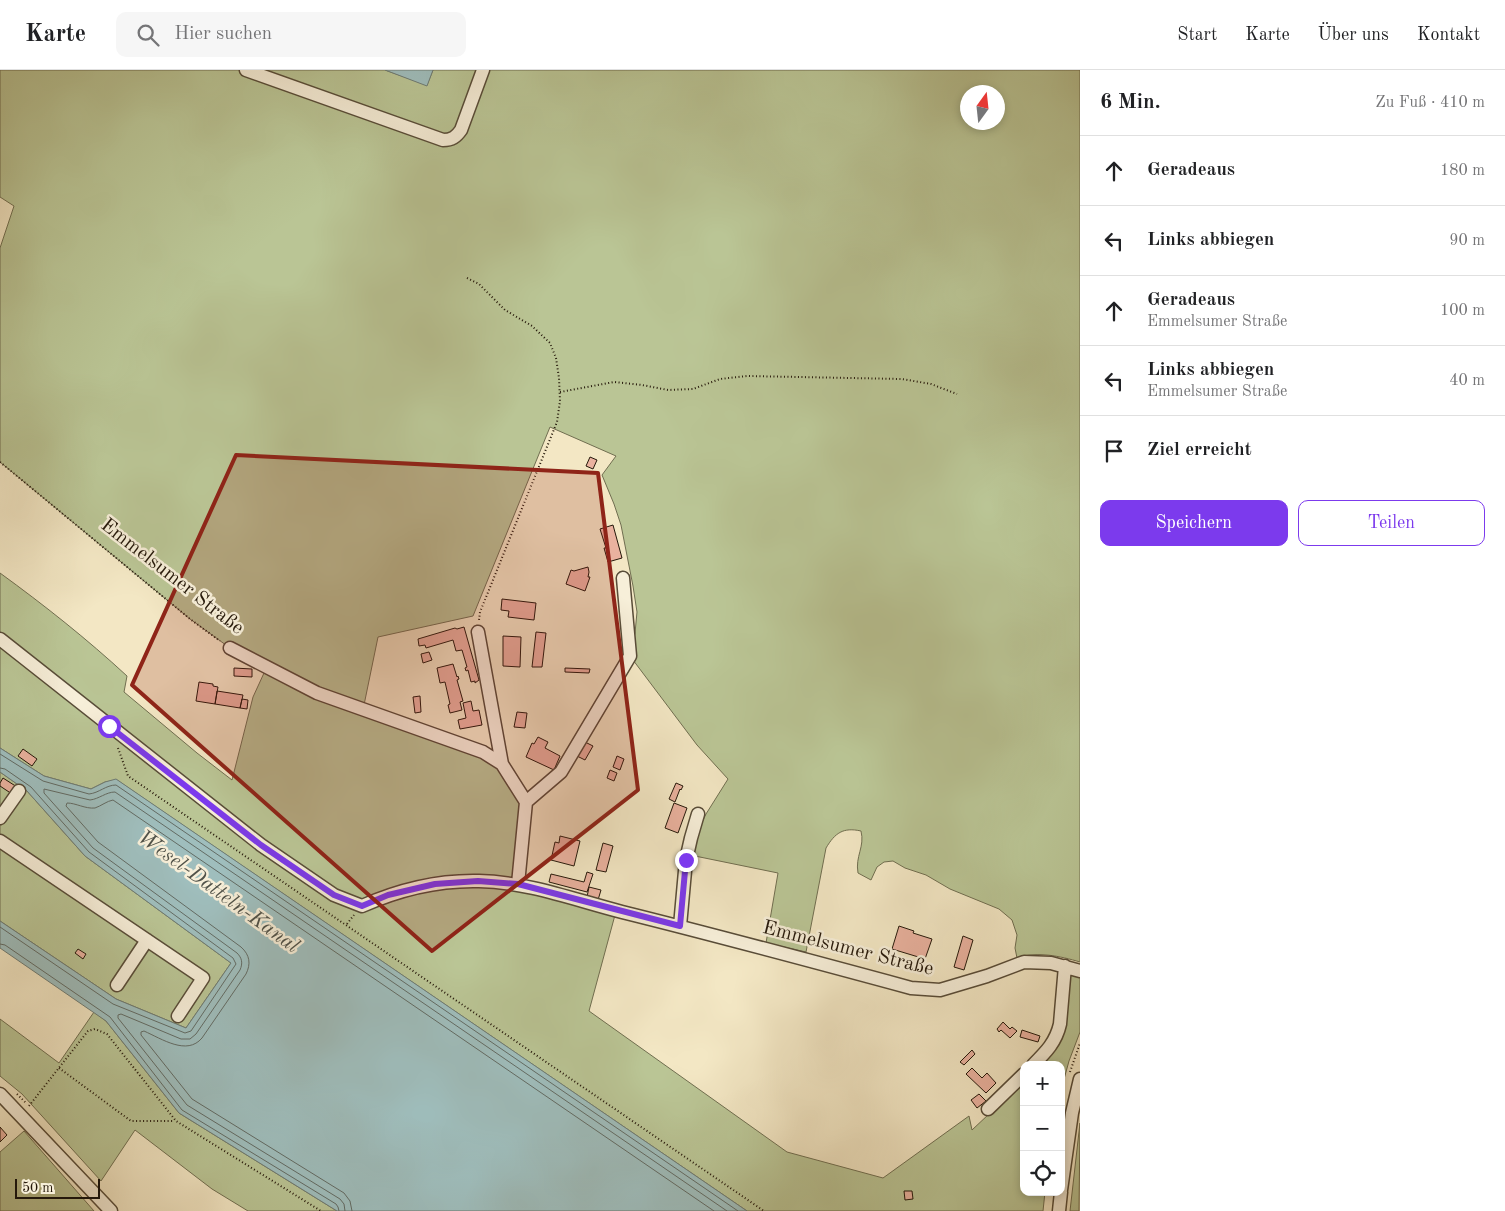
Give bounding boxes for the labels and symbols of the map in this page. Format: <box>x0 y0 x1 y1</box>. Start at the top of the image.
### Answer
north arrow <box>960 85 1005 130</box>
street label: Emmelsumer Straße <box>97 515 247 639</box>
route start <box>98 715 121 738</box>
water label: Wesel-Datteln-Kanal <box>133 826 303 958</box>
route end <box>675 849 698 872</box>
street label: Emmelsumer Straße <box>760 918 936 980</box>
scale bar <box>15 1176 100 1199</box>

